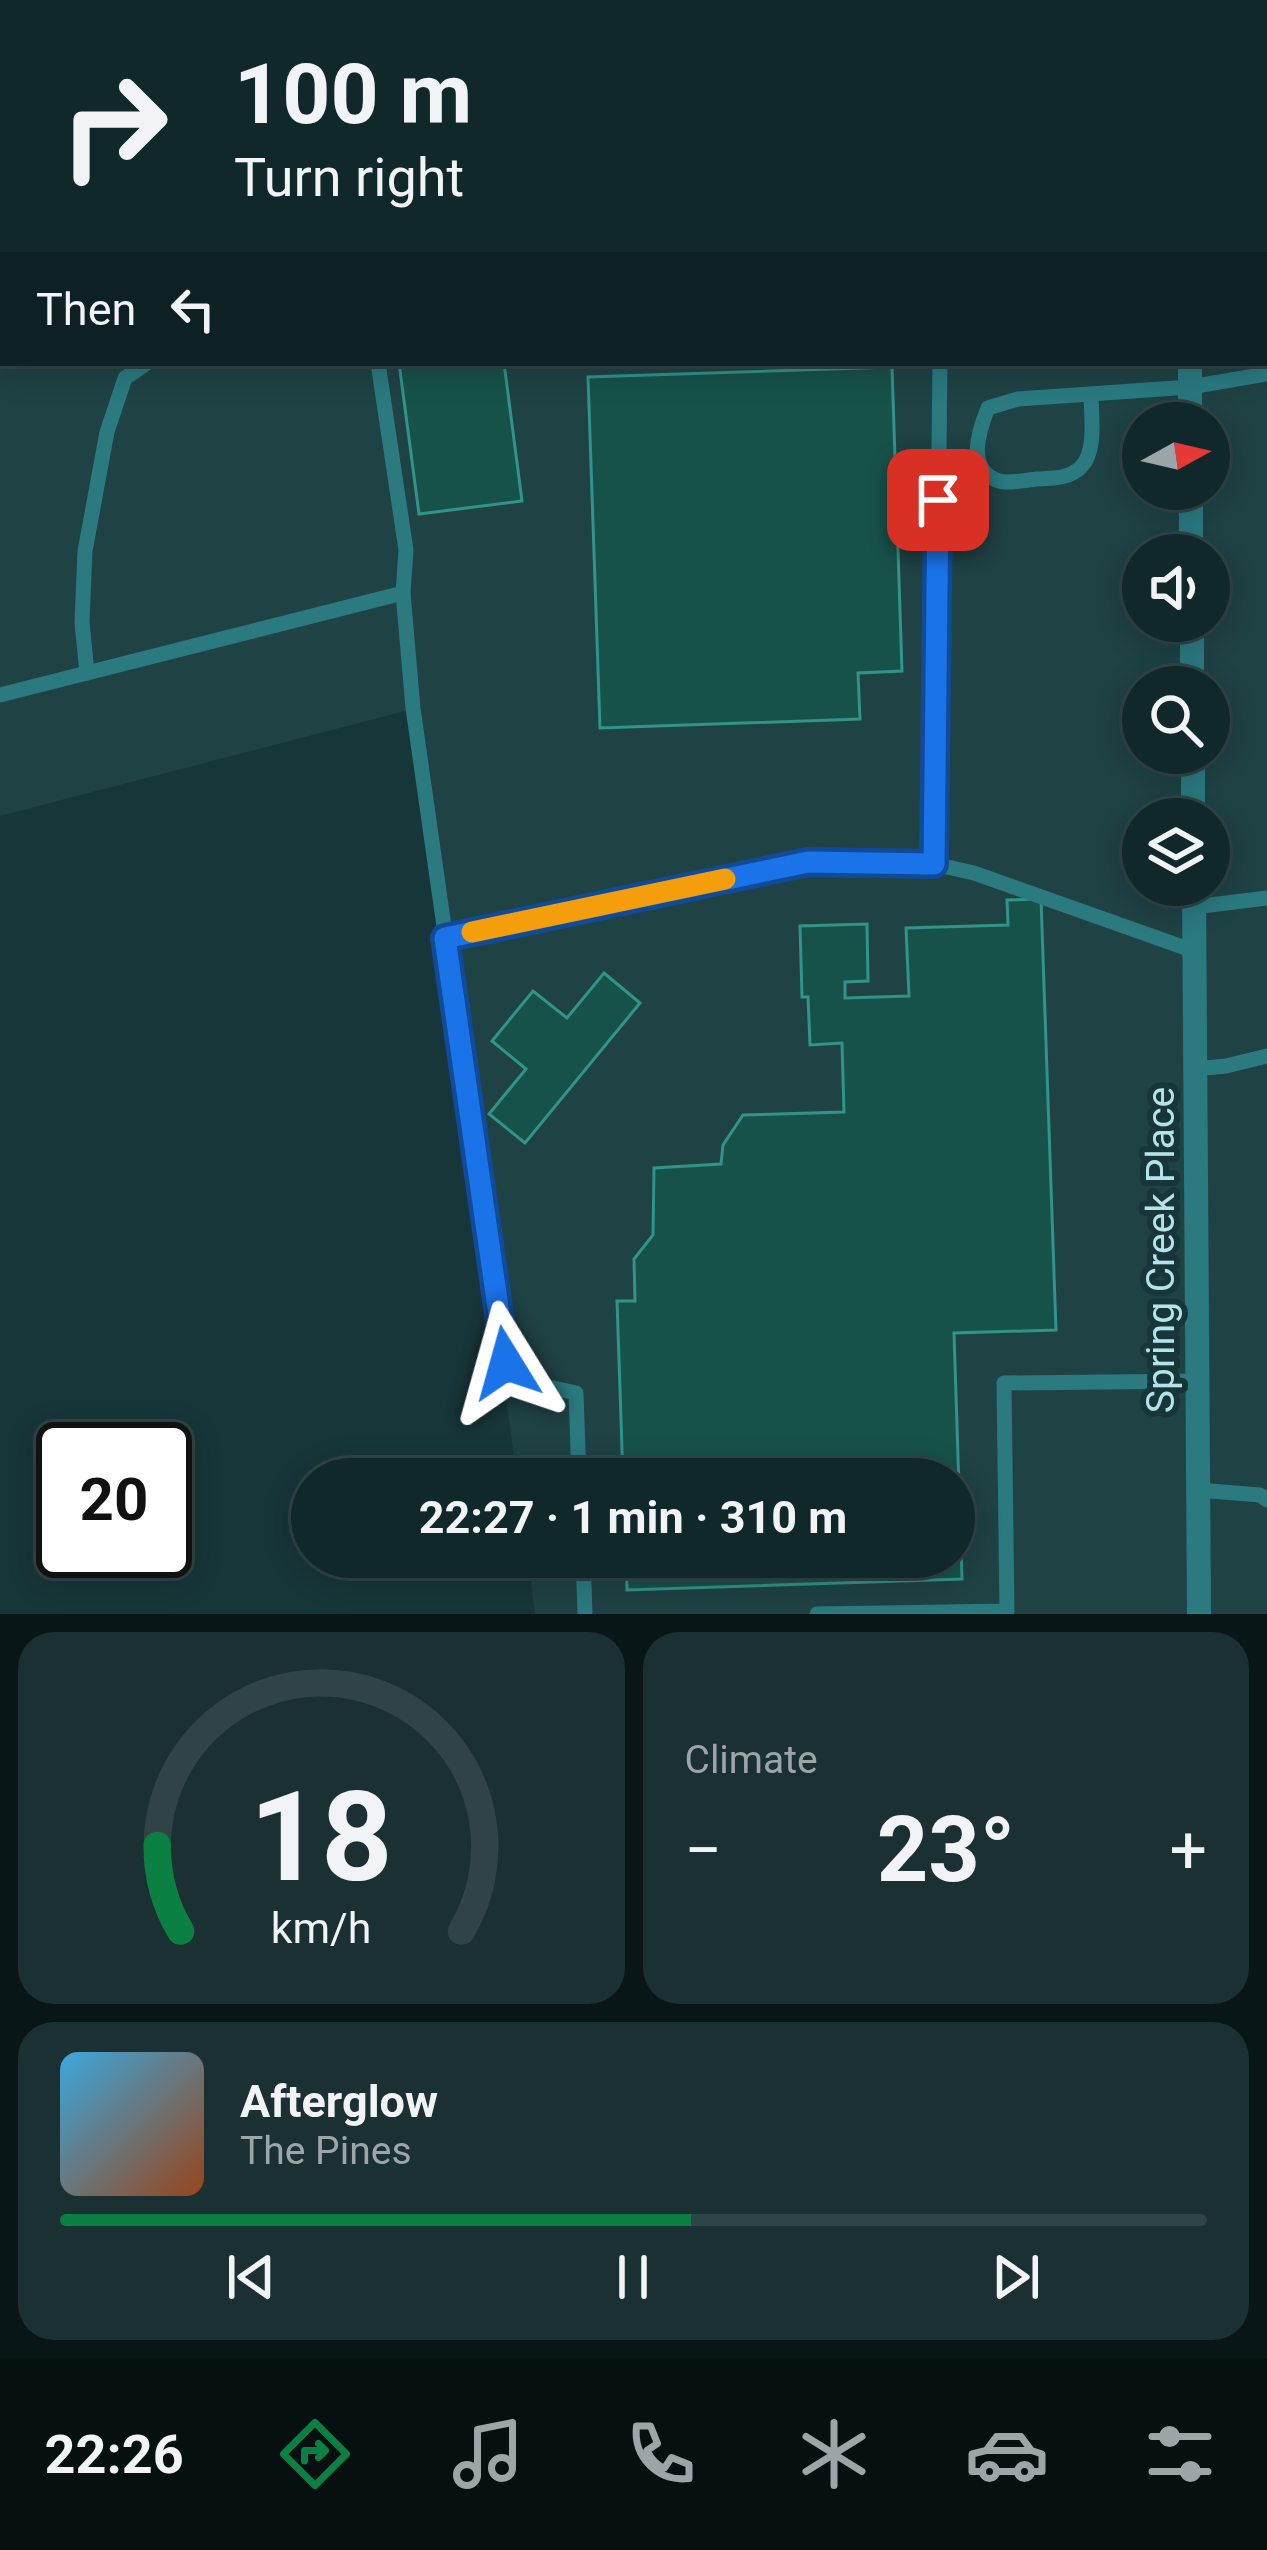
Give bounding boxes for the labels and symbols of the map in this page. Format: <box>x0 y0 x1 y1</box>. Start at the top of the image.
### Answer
north arrow <box>1122 402 1230 510</box>
pin <box>887 449 989 551</box>
street label: Spring Creek Place <box>1138 1087 1184 1413</box>
position arrow <box>443 1300 569 1426</box>
speed limit sign: 20 <box>36 1422 192 1578</box>

